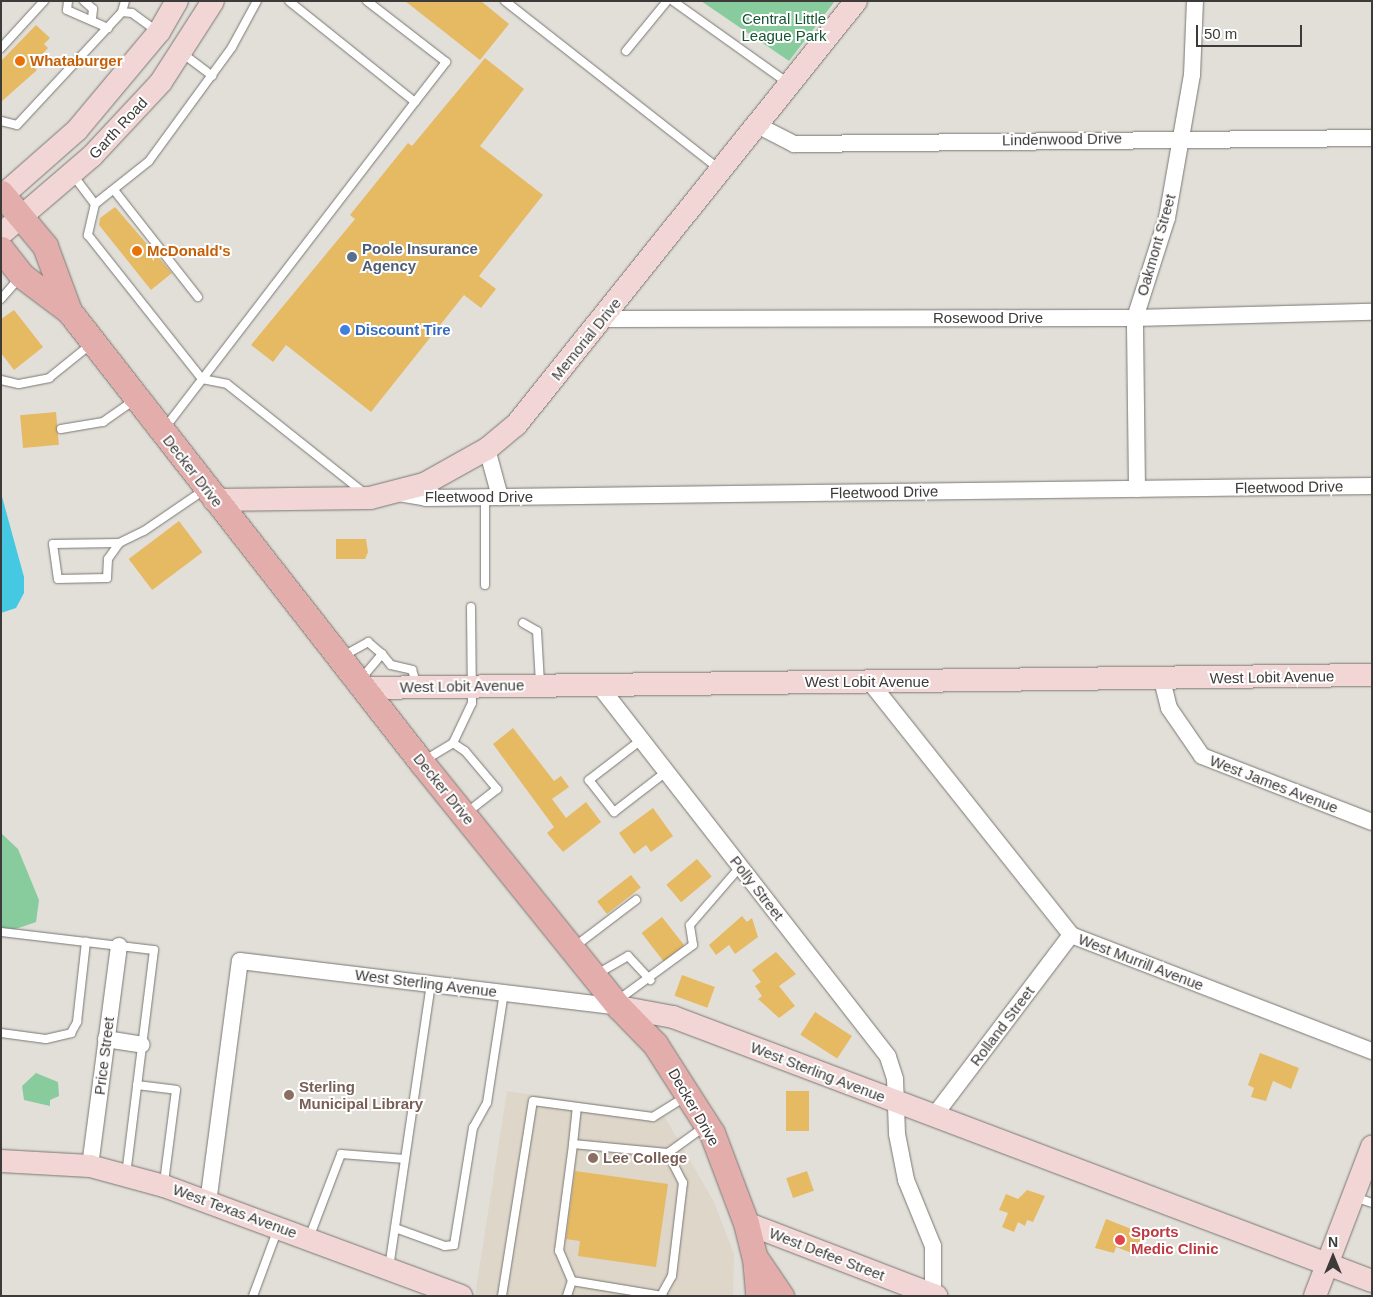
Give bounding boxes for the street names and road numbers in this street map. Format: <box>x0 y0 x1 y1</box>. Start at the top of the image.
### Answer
street label: Garth Road <box>85 94 151 162</box>
street label: Lindenwood Drive <box>1002 129 1122 149</box>
street label: Oakmont Street <box>1133 192 1179 298</box>
street label: Memorial Drive <box>547 294 625 384</box>
street label: Rosewood Drive <box>933 309 1043 327</box>
street label: Decker Drive <box>159 431 227 511</box>
street label: Fleetwood Drive <box>1235 477 1343 497</box>
street label: Fleetwood Drive <box>830 482 938 502</box>
street label: Fleetwood Drive <box>425 488 533 506</box>
street label: West Lobit Avenue <box>1209 667 1335 687</box>
street label: West Lobit Avenue <box>804 673 930 691</box>
street label: West Lobit Avenue <box>399 676 525 696</box>
street label: Decker Drive <box>410 750 478 828</box>
street label: West James Avenue <box>1207 751 1341 817</box>
street label: Polly Street <box>726 852 788 924</box>
street label: West Murrill Avenue <box>1075 930 1207 994</box>
street label: West Sterling Avenue <box>354 965 498 1001</box>
street label: Rolland Street <box>966 983 1038 1069</box>
street label: Price Street <box>90 1016 118 1096</box>
street label: West Sterling Avenue <box>748 1038 888 1106</box>
street label: Decker Drive <box>665 1065 723 1149</box>
street label: West Texas Avenue <box>170 1180 300 1242</box>
street label: West Defee Street <box>767 1224 887 1284</box>

